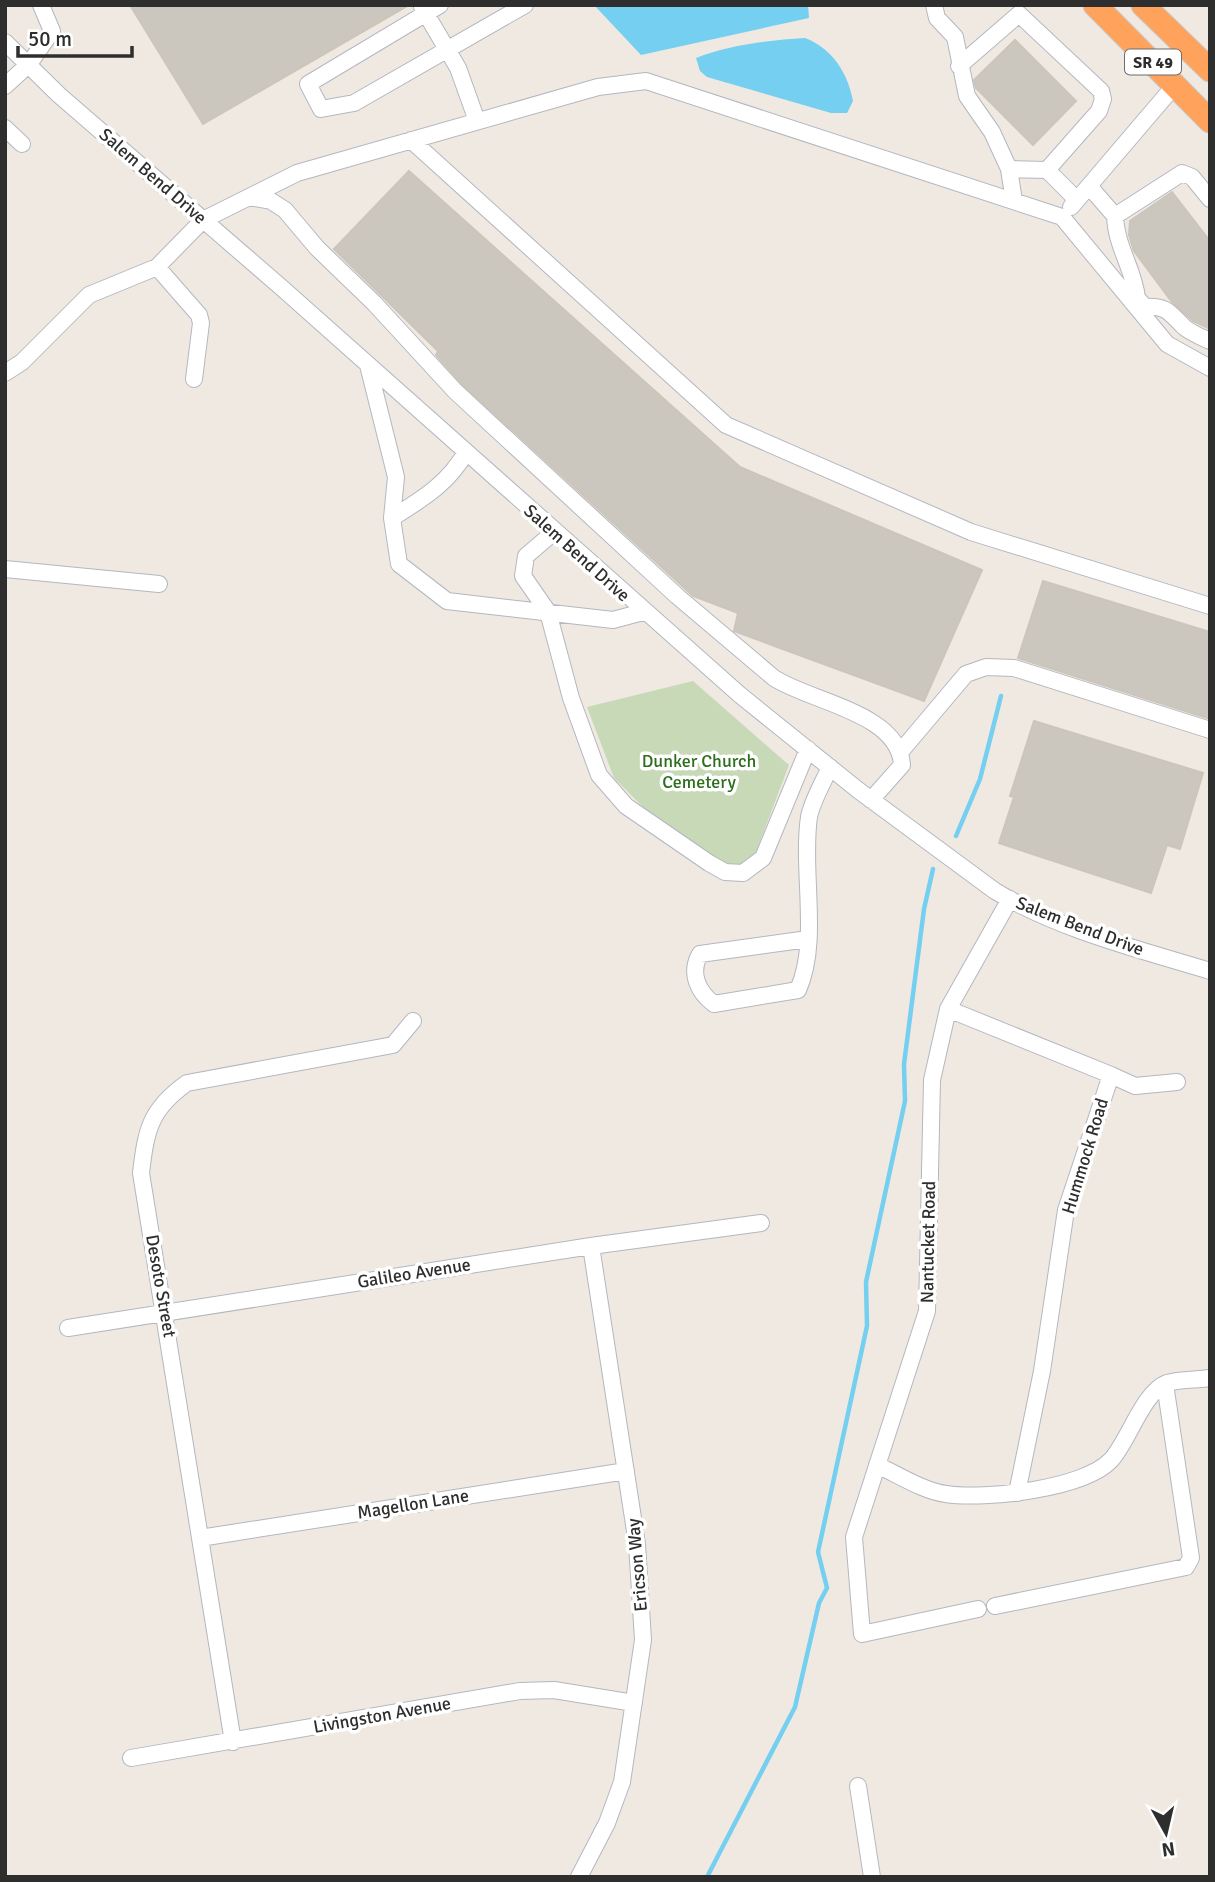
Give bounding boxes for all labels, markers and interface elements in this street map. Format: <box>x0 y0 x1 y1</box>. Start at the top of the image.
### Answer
scale bar <box>18 14 131 58</box>
text: 50 m <box>28 26 72 52</box>
road number: SR 49 <box>1125 50 1181 74</box>
street label: Salem Bend Drive <box>95 123 211 229</box>
street label: Salem Bend Drive <box>519 500 635 606</box>
park label: Dunker Church Cemetery <box>642 750 756 793</box>
street label: Salem Bend Drive <box>1013 892 1147 960</box>
street label: Hummock Road <box>1057 1095 1113 1217</box>
street label: Nantucket Road <box>916 1181 940 1303</box>
street label: Desoto Street <box>141 1233 181 1339</box>
street label: Galileo Avenue <box>356 1253 472 1293</box>
street label: Magellon Lane <box>356 1484 470 1524</box>
street label: Ericson Way <box>622 1517 652 1613</box>
street label: Livingston Avenue <box>311 1692 453 1738</box>
north arrow <box>1131 1798 1201 1868</box>
text: N <box>1160 1836 1176 1862</box>

